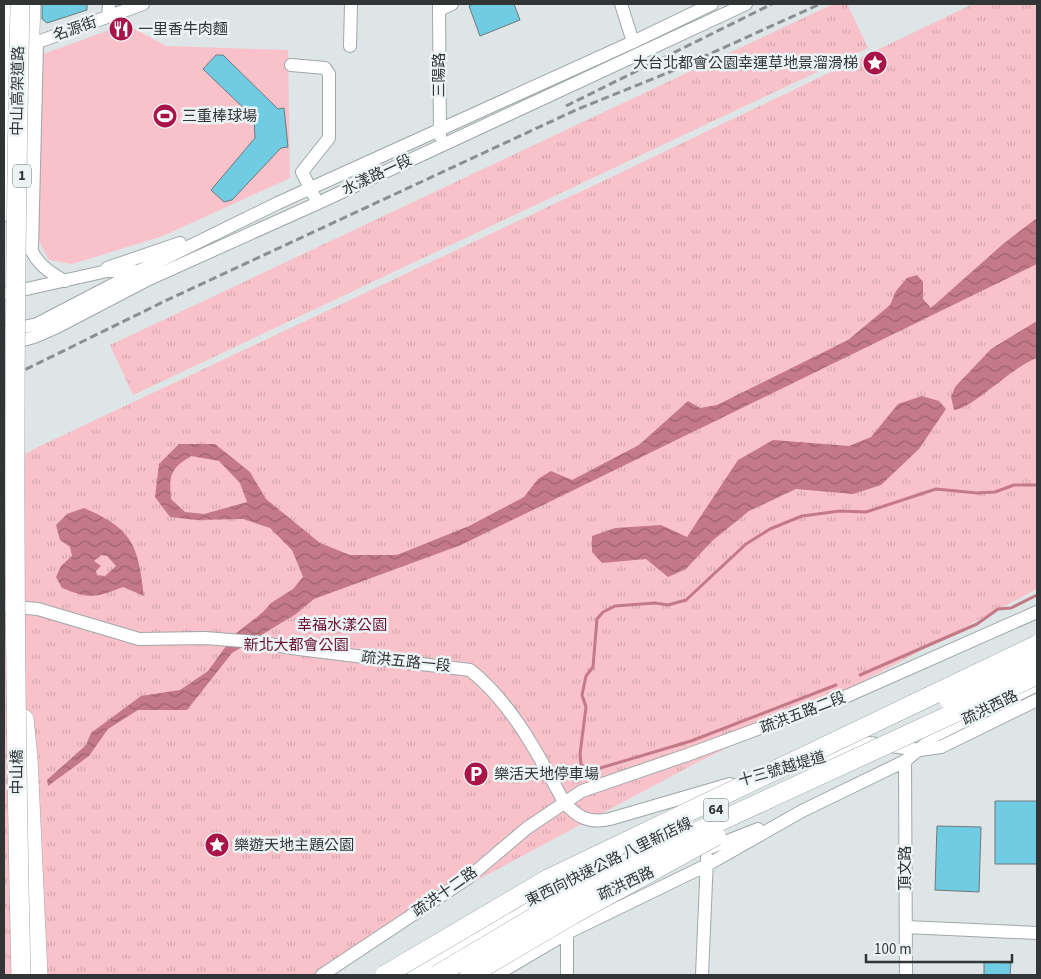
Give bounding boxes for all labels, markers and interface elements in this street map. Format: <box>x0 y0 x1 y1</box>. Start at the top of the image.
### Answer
street label: 名源街 <box>50 12 100 46</box>
restaurant icon: 一里香牛肉麵 <box>108 16 134 42</box>
place label: 一里香牛肉麵 <box>138 19 228 40</box>
street label: 中山高架道路 <box>7 46 29 136</box>
place icon: 大台北都會公園幸運草地景溜滑梯 <box>862 50 888 76</box>
street label: 三陽路 <box>429 52 450 98</box>
place label: 大台北都會公園幸運草地景溜滑梯 <box>633 53 858 74</box>
sports icon: 三重棒球場 <box>152 103 178 129</box>
place label: 三重棒球場 <box>182 106 257 127</box>
street label: 水漾路一段 <box>339 150 415 200</box>
road number: 1 <box>13 165 31 188</box>
park label: 幸福水漾公園 <box>297 615 387 636</box>
park label: 新北大都會公園 <box>243 635 349 656</box>
street label: 疏洪五路一段 <box>360 647 452 677</box>
street label: 疏洪西路 <box>958 685 1022 731</box>
street label: 疏洪五路二段 <box>757 687 849 739</box>
street label: 十三號越堤道 <box>736 747 828 791</box>
street label: 中山橋 <box>7 749 28 795</box>
parking icon: 樂活天地停車場 <box>463 761 489 787</box>
place label: 樂活天地停車場 <box>494 764 599 785</box>
road number: 64 <box>704 798 728 822</box>
street label: 東西向快速公路 八里新店線 <box>522 812 696 912</box>
place icon: 樂遊天地主題公園 <box>204 832 230 858</box>
place label: 樂遊天地主題公園 <box>234 835 354 856</box>
street label: 頂文路 <box>895 845 916 891</box>
street label: 疏洪十二路 <box>408 862 482 922</box>
street label: 疏洪西路 <box>594 862 658 906</box>
scale bar <box>866 932 1012 964</box>
text: 100 m <box>874 939 912 960</box>

